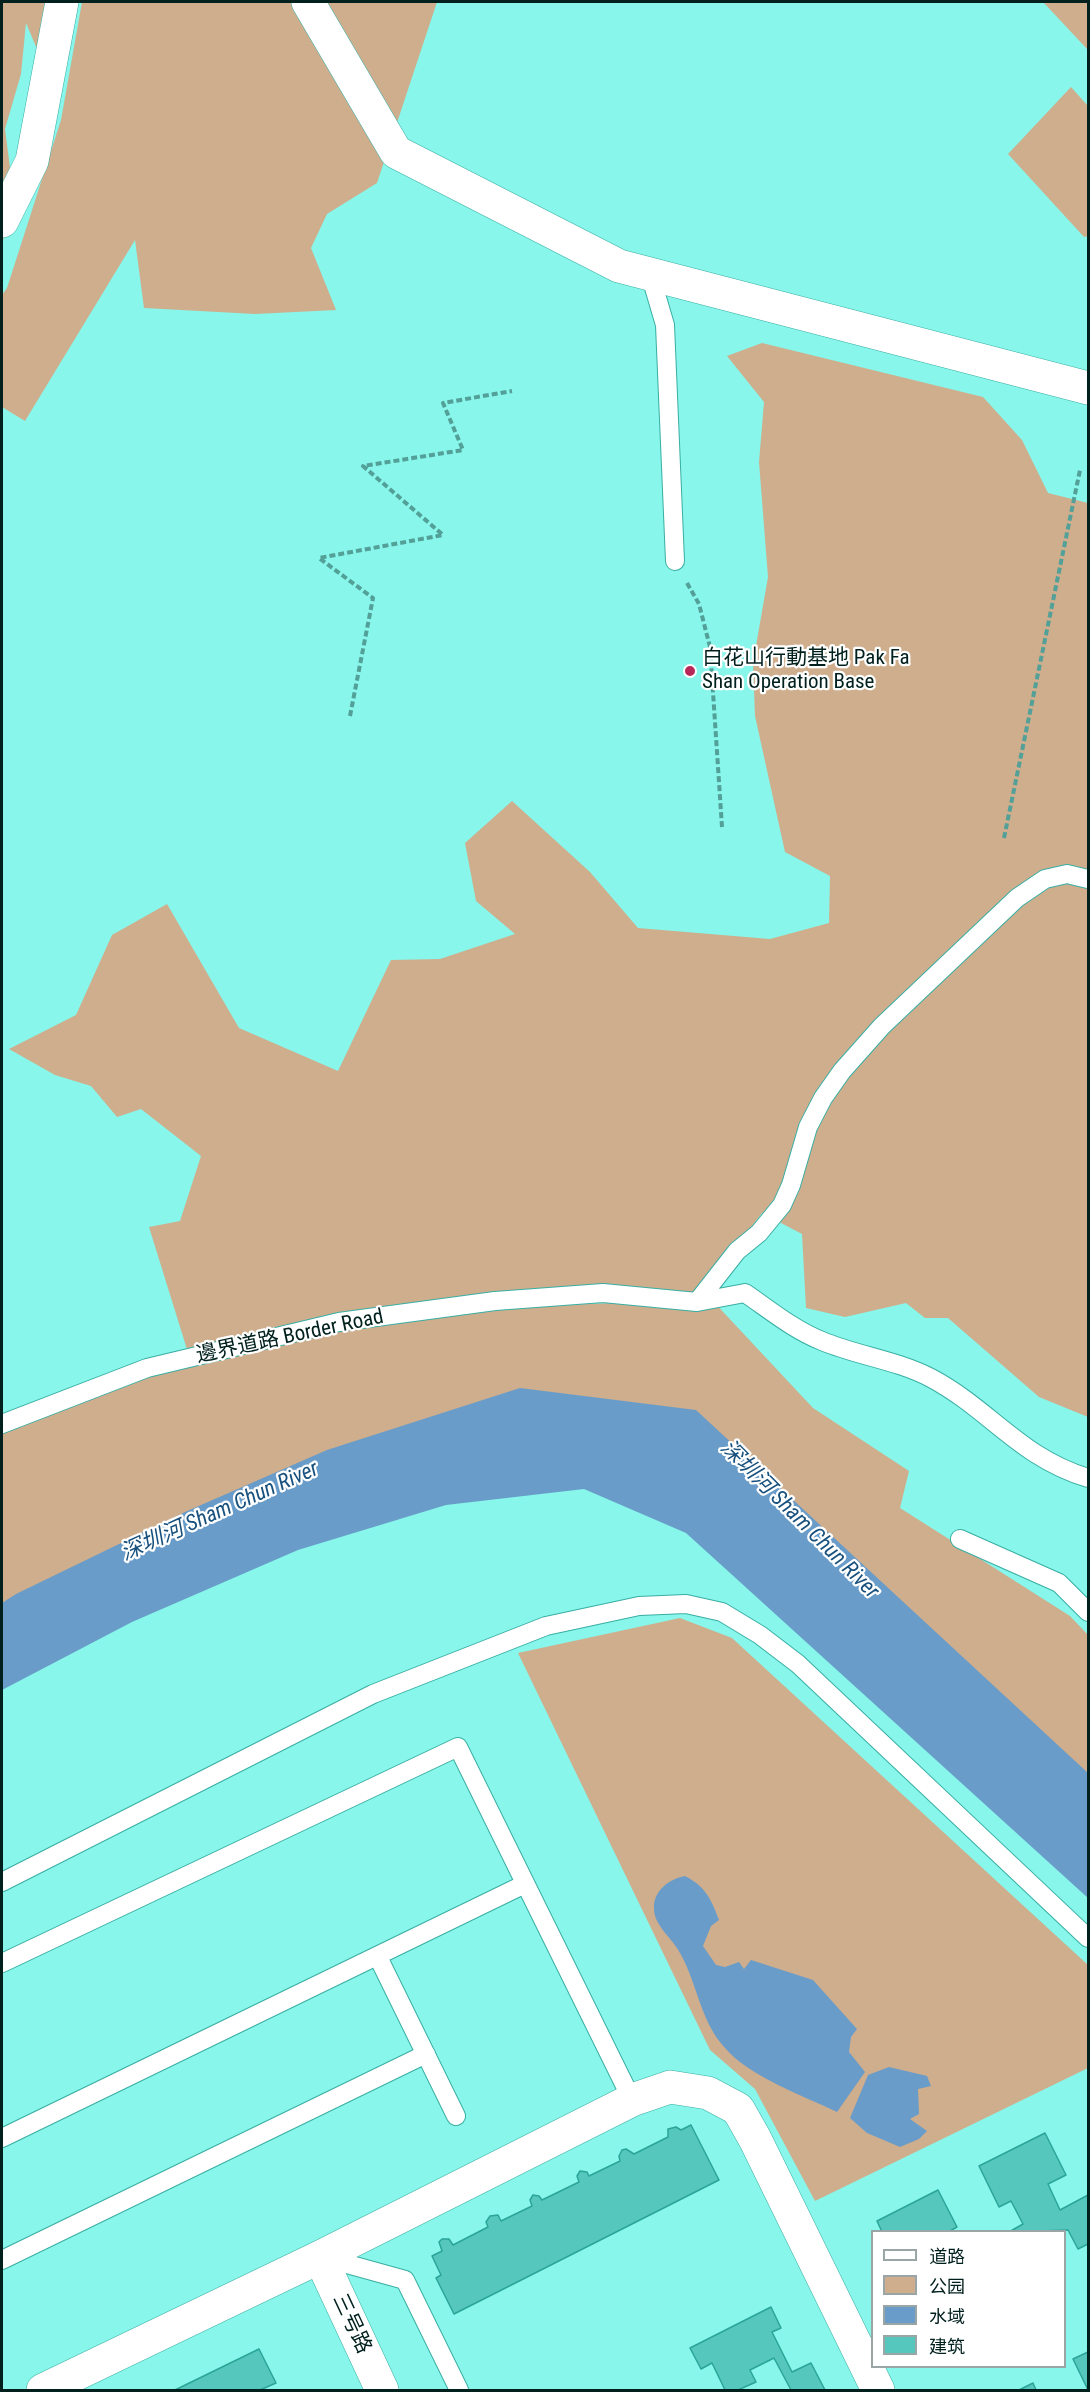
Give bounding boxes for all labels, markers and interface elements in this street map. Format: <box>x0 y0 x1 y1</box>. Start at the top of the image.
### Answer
place label: 白花山行動基地 Pak Fa Shan Operation Base <box>702 646 909 696</box>
marker: 白花山行動基地 Pak Fa Shan Operation Base <box>683 664 697 678</box>
street label: 邊界道路 Border Road <box>194 1305 386 1369</box>
water label: 深圳河 Sham Chun River <box>714 1435 884 1605</box>
water label: 深圳河 Sham Chun River <box>117 1457 323 1567</box>
legend <box>871 2230 1066 2368</box>
text: 道路 <box>929 2246 965 2267</box>
text: 公园 <box>929 2276 965 2297</box>
street label: 三号路 <box>326 2290 376 2358</box>
text: 水域 <box>929 2306 965 2327</box>
text: 建筑 <box>929 2336 965 2357</box>

